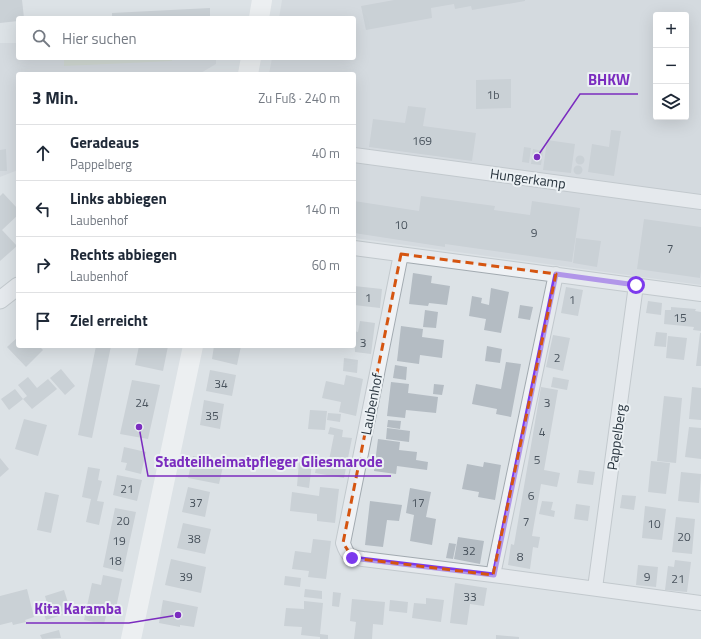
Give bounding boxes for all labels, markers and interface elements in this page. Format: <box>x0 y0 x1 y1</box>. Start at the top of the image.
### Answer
map controls <box>653 12 689 120</box>
button: + <box>653 12 689 48</box>
search box <box>16 16 356 60</box>
icon: search <box>30 27 52 49</box>
text: Hier suchen <box>62 27 137 50</box>
button: − <box>653 48 689 84</box>
callout: BHKW <box>580 67 638 94</box>
text: BHKW <box>588 68 630 91</box>
button: layers <box>653 84 689 120</box>
text: 3 Min. <box>32 85 78 111</box>
house number: 1b <box>486 85 500 104</box>
text: Zu Fuß · 240 m <box>258 88 340 108</box>
text: Geradeaus <box>70 131 139 154</box>
house number: 169 <box>412 131 432 150</box>
icon: ahead <box>32 142 54 164</box>
text: 40 m <box>312 143 340 163</box>
text: Pappelberg <box>70 154 132 174</box>
street label: Hungerkamp <box>489 162 567 194</box>
text: Links abbiegen <box>70 187 167 210</box>
icon: left <box>32 198 54 220</box>
text: 140 m <box>304 199 340 219</box>
text: Laubenhof <box>70 210 128 230</box>
house number: 10 <box>394 215 408 234</box>
house number: 9 <box>531 223 538 242</box>
house number: 7 <box>667 239 673 258</box>
text: Rechts abbiegen <box>70 243 177 266</box>
icon: right <box>32 254 54 276</box>
text: 60 m <box>312 255 340 275</box>
text: Laubenhof <box>70 266 128 286</box>
route start <box>627 276 645 294</box>
house number: 1 <box>365 288 371 307</box>
house number: 1 <box>569 290 575 309</box>
house number: 15 <box>673 308 687 327</box>
text: Ziel erreicht <box>70 309 148 332</box>
icon: arrive <box>32 310 54 332</box>
house number: 3 <box>360 333 366 352</box>
house number: 2 <box>554 348 560 367</box>
street label: Laubenhof <box>355 371 387 437</box>
house number: 34 <box>214 374 228 393</box>
house number: 24 <box>135 393 149 412</box>
house number: 3 <box>544 393 550 412</box>
street label: Pappelberg <box>601 403 631 471</box>
house number: 35 <box>205 406 219 425</box>
house number: 4 <box>539 422 546 441</box>
callout: Stadteilheimatpfleger Gliesmarode <box>148 449 391 476</box>
text: Stadteilheimatpfleger Gliesmarode <box>155 450 383 473</box>
house number: 5 <box>534 450 541 469</box>
house number: 21 <box>120 479 134 498</box>
house number: 6 <box>528 486 535 505</box>
house number: 37 <box>189 493 203 512</box>
house number: 17 <box>411 493 425 512</box>
house number: 20 <box>116 511 130 530</box>
house number: 7 <box>523 512 529 531</box>
house number: 10 <box>647 514 661 533</box>
house number: 20 <box>677 527 691 546</box>
house number: 38 <box>187 529 201 548</box>
house number: 19 <box>112 531 126 550</box>
house number: 32 <box>462 541 476 560</box>
house number: 8 <box>517 547 524 566</box>
route end <box>343 549 361 567</box>
house number: 18 <box>108 551 122 570</box>
house number: 39 <box>179 567 193 586</box>
house number: 9 <box>644 567 651 586</box>
house number: 21 <box>671 569 685 588</box>
house number: 33 <box>463 587 477 606</box>
callout: Kita Karamba <box>26 596 129 623</box>
text: Kita Karamba <box>34 597 122 620</box>

